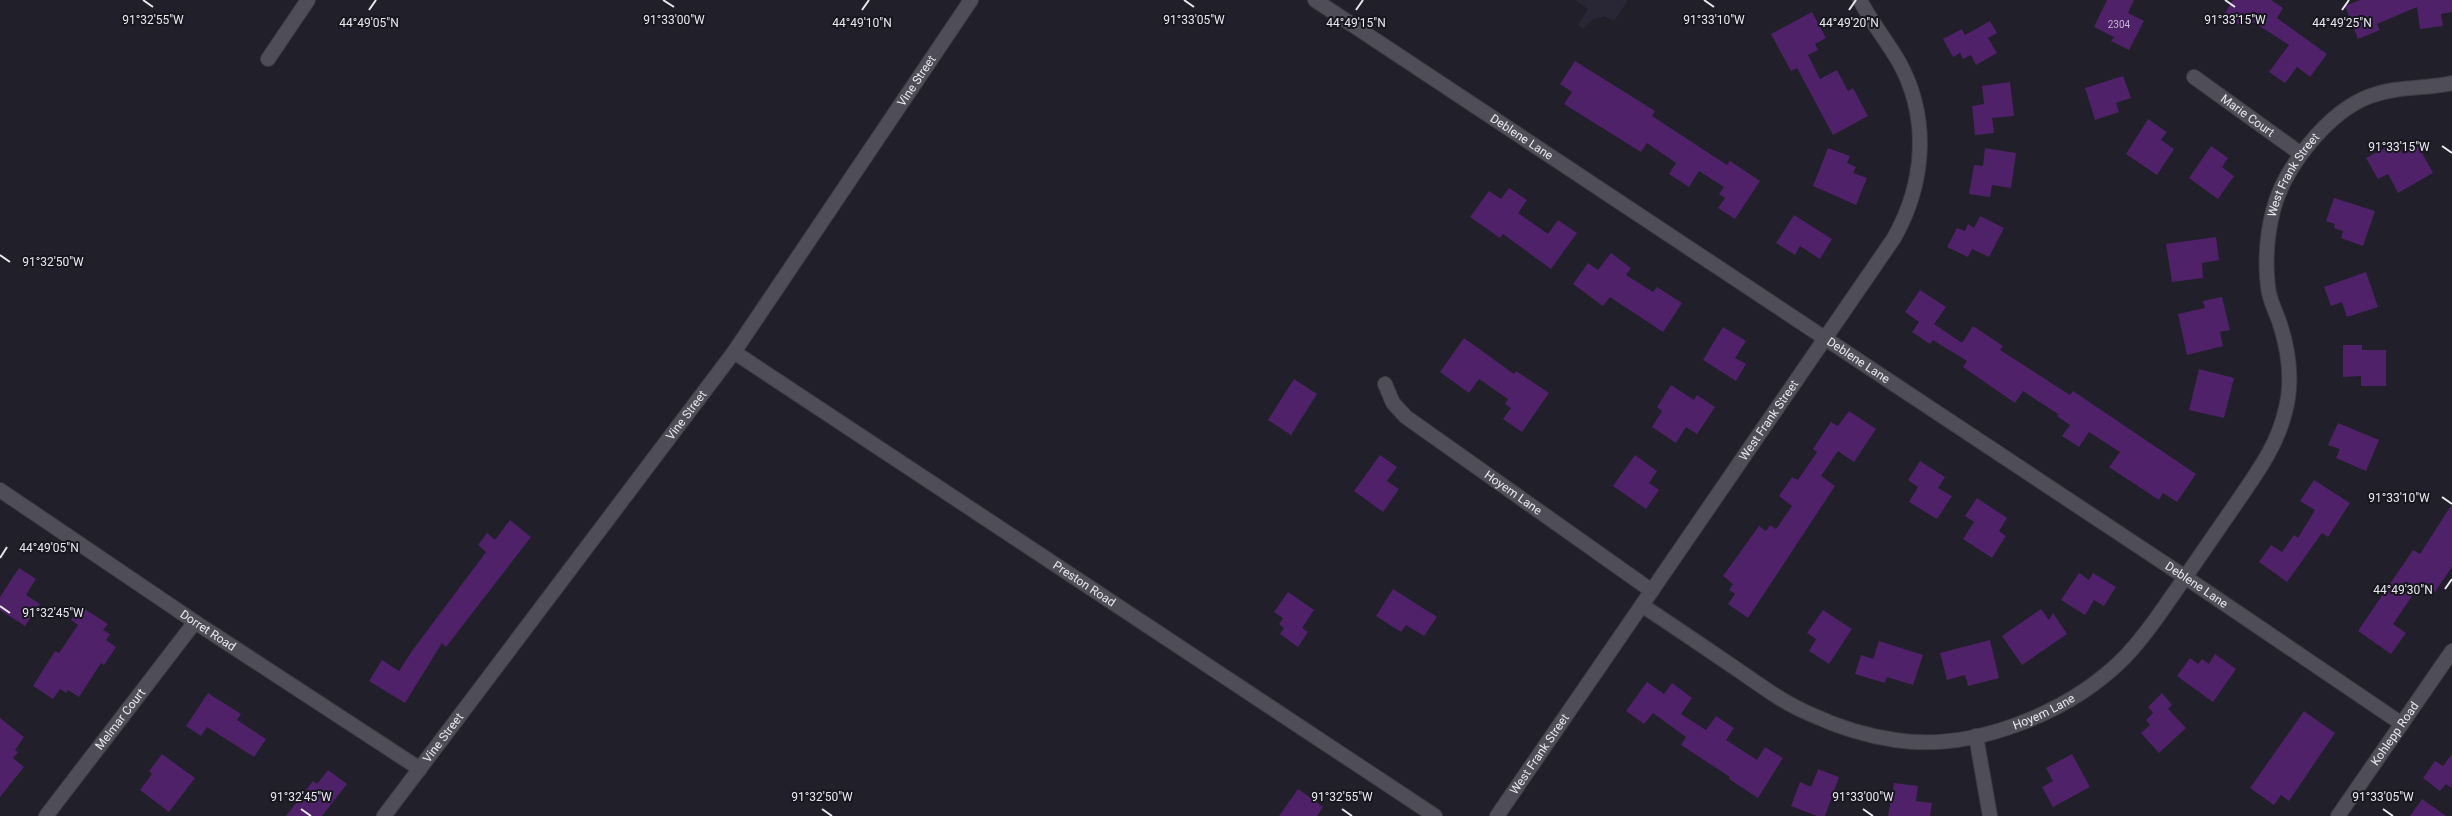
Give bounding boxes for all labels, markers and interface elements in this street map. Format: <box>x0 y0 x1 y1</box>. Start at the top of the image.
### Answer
text: 91°32'55"W <box>122 13 184 27</box>
text: 91°33'00"W <box>643 13 705 27</box>
text: 91°33'05"W <box>1163 13 1225 27</box>
text: 91°33'10"W <box>1683 13 1745 27</box>
text: 91°33'15"W <box>2204 13 2266 27</box>
text: 44°49'05"N <box>339 16 399 30</box>
text: 44°49'10"N <box>832 16 892 30</box>
text: 44°49'15"N <box>1326 16 1386 30</box>
text: 44°49'20"N <box>1819 16 1879 30</box>
text: 44°49'25"N <box>2312 16 2372 30</box>
house number: 2304 <box>2108 19 2131 30</box>
street label: Vine Street <box>894 53 939 109</box>
street label: Marie Court <box>2218 91 2277 140</box>
street label: Deblene Lane <box>1488 111 1556 163</box>
street label: West Frank Street <box>2265 130 2322 218</box>
text: 91°33'15"W <box>2368 140 2430 154</box>
text: 91°32'50"W <box>22 255 84 269</box>
street label: Deblene Lane <box>1824 335 1892 386</box>
street label: West Frank Street <box>1736 377 1801 463</box>
street label: Vine Street <box>663 388 709 443</box>
street label: Hoyem Lane <box>1482 468 1545 518</box>
text: 91°33'10"W <box>2368 491 2430 505</box>
text: 44°49'05"N <box>19 541 79 555</box>
street label: Preston Road <box>1050 558 1118 610</box>
street label: Deblene Lane <box>2163 559 2230 611</box>
text: 44°49'30"N <box>2373 583 2433 597</box>
text: 91°32'45"W <box>22 606 84 620</box>
street label: Dorret Road <box>178 607 238 654</box>
street label: Melmar Court <box>92 686 148 753</box>
street label: Hoyem Lane <box>2011 691 2077 732</box>
street label: Kohlepp Road <box>2368 699 2422 768</box>
street label: Vine Street <box>420 710 466 765</box>
street label: West Frank Street <box>1507 711 1572 797</box>
text: 91°32'45"W <box>270 790 332 804</box>
text: 91°32'50"W <box>791 790 853 804</box>
text: 91°32'55"W <box>1311 790 1373 804</box>
text: 91°33'00"W <box>1832 790 1894 804</box>
text: 91°33'05"W <box>2352 790 2414 804</box>

